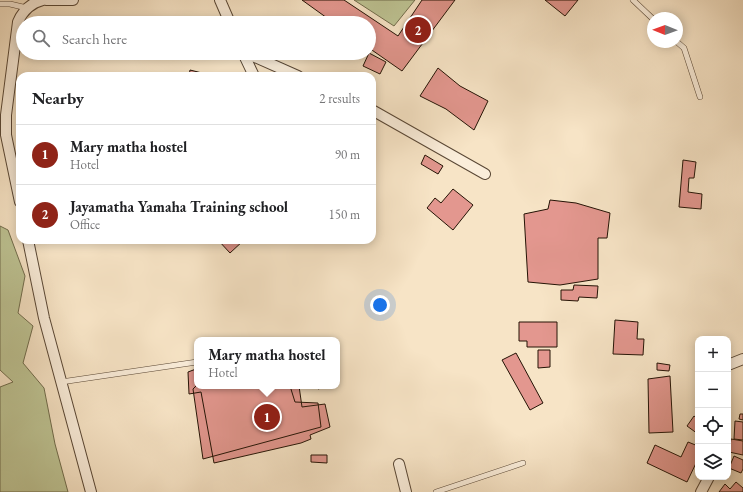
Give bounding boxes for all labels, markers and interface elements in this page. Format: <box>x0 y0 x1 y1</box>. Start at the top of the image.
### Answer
north arrow <box>647 12 683 48</box>
pin: 2 <box>405 15 431 45</box>
search box <box>16 16 376 60</box>
icon: search <box>30 27 52 49</box>
text: Search here <box>62 29 127 48</box>
text: Nearby <box>32 87 84 109</box>
text: 2 results <box>319 90 360 107</box>
text: Mary matha hostel <box>70 137 187 156</box>
text: 1 <box>42 146 48 163</box>
text: 90 m <box>335 146 360 163</box>
text: Hotel <box>70 156 99 173</box>
text: Jayamatha Yamaha Training school <box>70 197 288 216</box>
text: 2 <box>42 206 48 223</box>
text: 150 m <box>329 206 360 223</box>
text: Office <box>70 216 100 233</box>
your location <box>370 295 390 315</box>
map controls <box>695 336 731 480</box>
button: + <box>695 336 731 372</box>
popup <box>194 337 340 389</box>
text: Mary matha hostel <box>208 345 326 364</box>
text: Hotel <box>208 364 238 381</box>
button: − <box>695 372 731 408</box>
pin: 1 <box>254 402 280 432</box>
button: locate <box>695 408 731 444</box>
button: layers <box>695 444 731 480</box>

